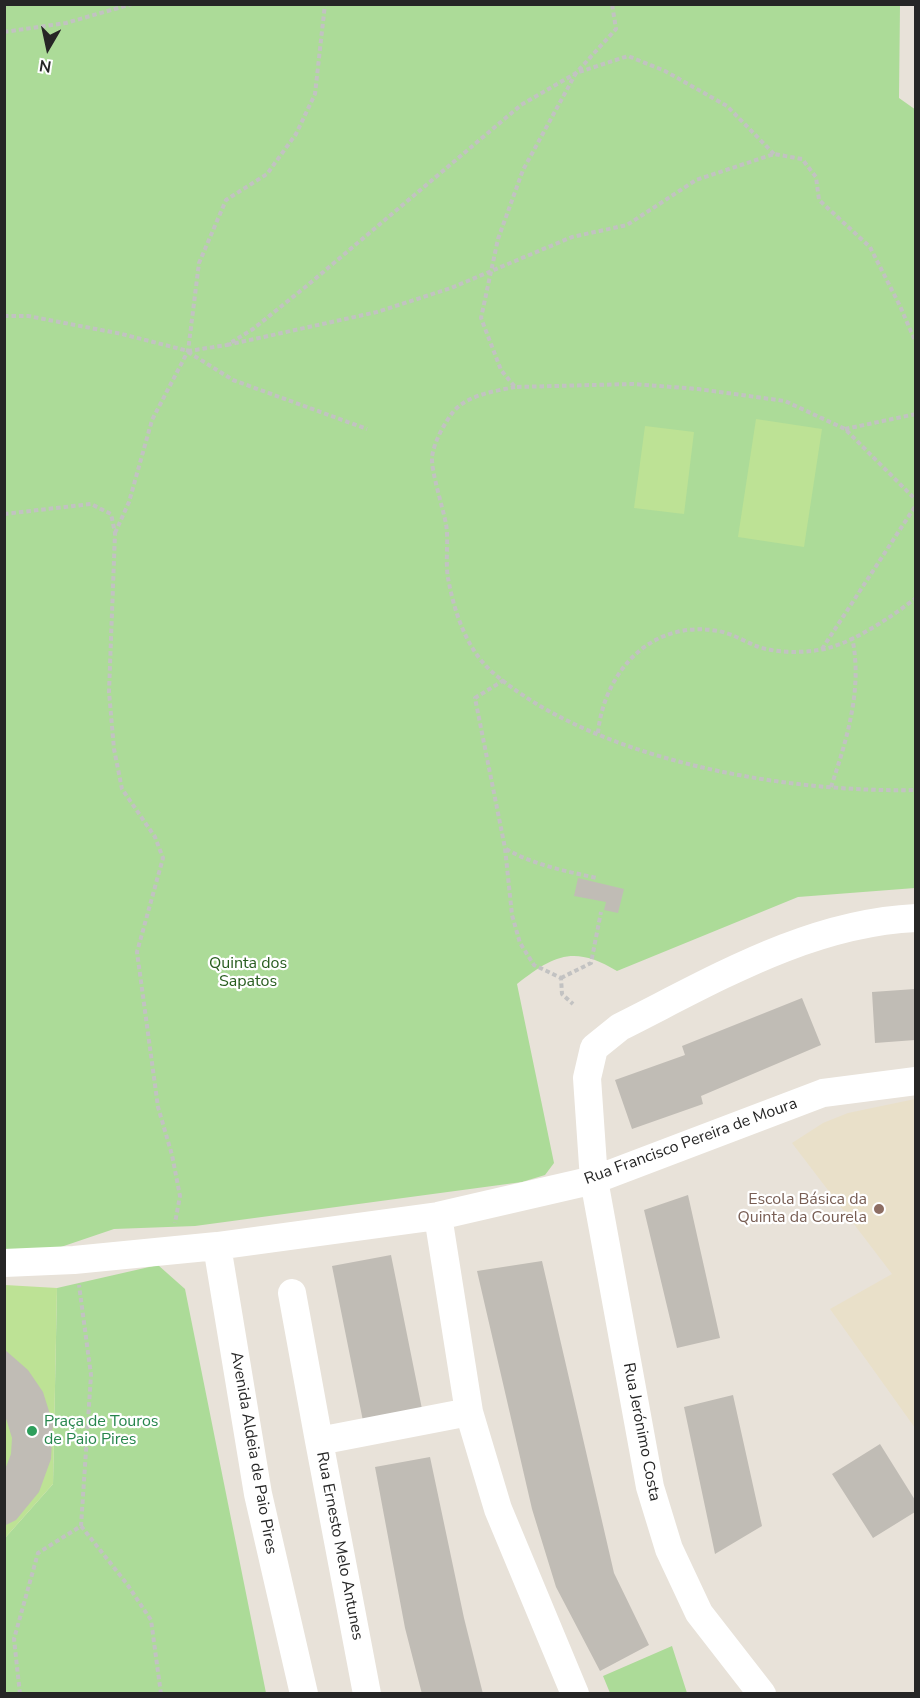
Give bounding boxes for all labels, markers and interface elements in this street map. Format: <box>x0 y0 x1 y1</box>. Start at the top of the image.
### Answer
north arrow <box>18 18 78 78</box>
text: N <box>38 54 53 78</box>
park label: Quinta dos Sapatos <box>209 954 287 992</box>
street label: Rua Francisco Pereira de Moura <box>582 1094 800 1190</box>
place label: Escola Básica da Quinta da Courela <box>737 1190 867 1228</box>
marker: Escola Básica da Quinta da Courela <box>872 1202 886 1216</box>
street label: Avenida Aldeia de Paio Pires <box>226 1350 280 1556</box>
street label: Rua Jerónimo Costa <box>618 1361 664 1503</box>
place label: Praça de Touros de Paio Pires <box>44 1412 158 1450</box>
marker: Praça de Touros de Paio Pires <box>25 1424 39 1438</box>
street label: Rua Ernesto Melo Antunes <box>311 1450 367 1642</box>

